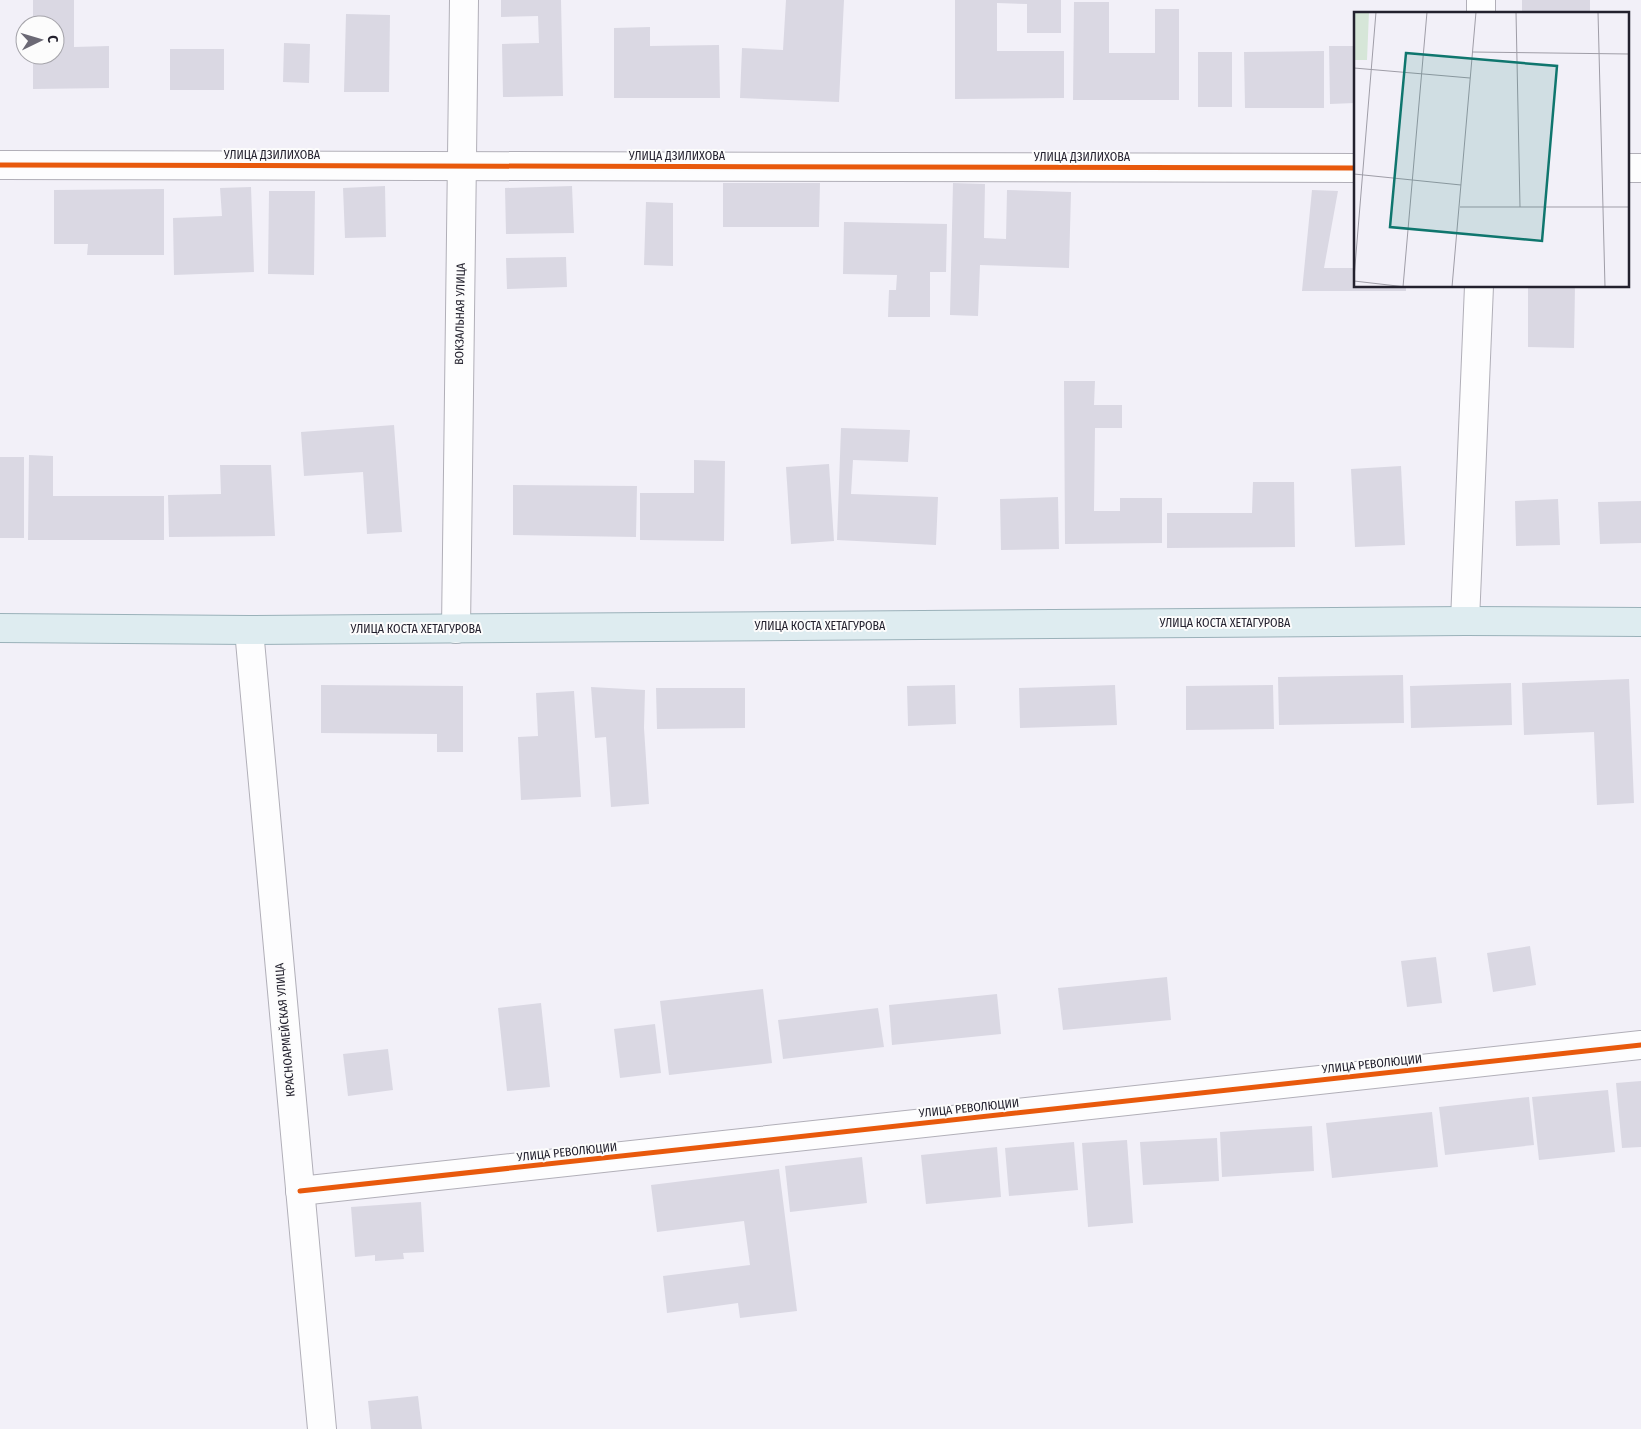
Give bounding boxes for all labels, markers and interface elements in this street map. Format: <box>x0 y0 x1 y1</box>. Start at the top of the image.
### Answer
inset map <box>1354 12 1628 288</box>
north arrow <box>15 15 65 65</box>
text: С <box>44 35 61 44</box>
street label: УЛИЦА ДЗИЛИХОВА <box>223 148 321 162</box>
street label: УЛИЦА ДЗИЛИХОВА <box>628 149 726 163</box>
street label: УЛИЦА ДЗИЛИХОВА <box>1033 150 1131 164</box>
street label: ВОКЗАЛЬНАЯ УЛИЦА <box>452 262 468 365</box>
street label: УЛИЦА КОСТА ХЕТАГУРОВА <box>1159 616 1291 630</box>
street label: УЛИЦА КОСТА ХЕТАГУРОВА <box>754 619 886 633</box>
street label: УЛИЦА КОСТА ХЕТАГУРОВА <box>350 622 482 636</box>
street label: КРАСНОАРМЕЙСКАЯ УЛИЦА <box>271 962 298 1098</box>
street label: УЛИЦА РЕВОЛЮЦИИ <box>1320 1052 1423 1076</box>
street label: УЛИЦА РЕВОЛЮЦИИ <box>917 1096 1020 1120</box>
street label: УЛИЦА РЕВОЛЮЦИИ <box>515 1140 618 1164</box>

